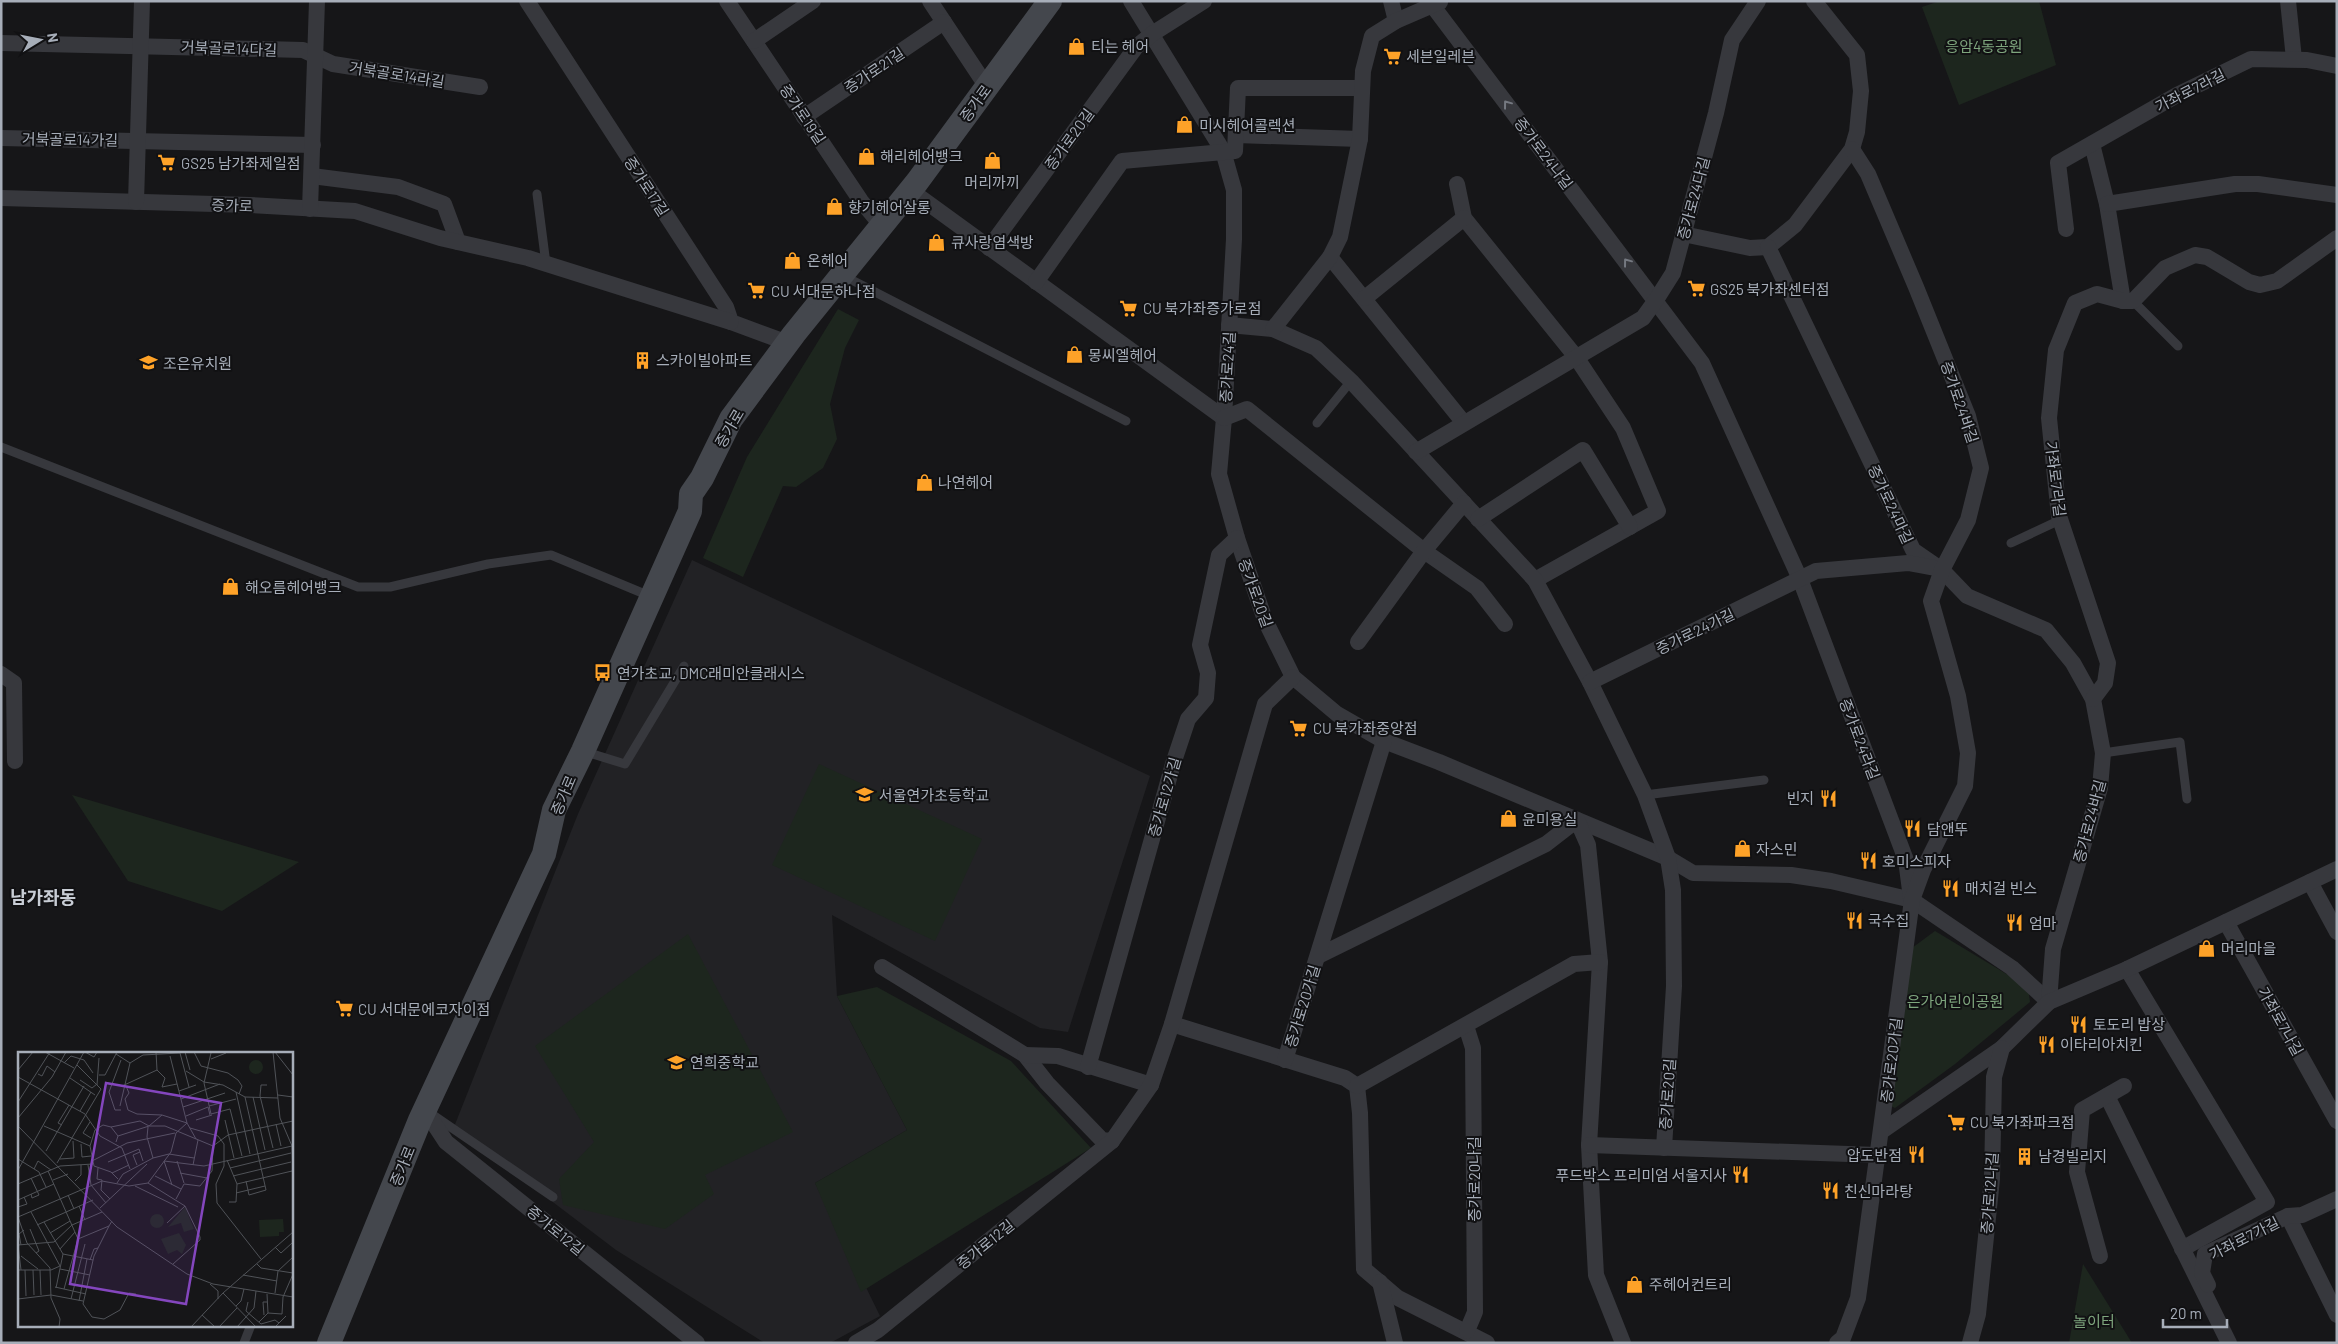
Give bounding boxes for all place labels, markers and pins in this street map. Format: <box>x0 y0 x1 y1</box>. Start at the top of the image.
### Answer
shop icon: 티는 헤어 <box>1067 36 1087 56</box>
place label: 티는 헤어 <box>1091 37 1149 55</box>
supermarket icon: 세븐일레븐 <box>1382 46 1402 66</box>
place label: 세븐일레븐 <box>1406 47 1475 65</box>
shop icon: 미시헤어콜렉션 <box>1175 115 1195 135</box>
place label: 미시헤어콜렉션 <box>1199 116 1296 134</box>
shop icon: 해리헤어뱅크 <box>856 146 876 166</box>
place label: 해리헤어뱅크 <box>880 147 963 165</box>
shop icon: 머리까끼 <box>982 151 1002 171</box>
supermarket icon: GS25 남가좌제일점 <box>157 153 177 173</box>
place label: GS25 남가좌제일점 <box>181 154 301 172</box>
place label: 머리까끼 <box>964 173 1020 191</box>
shop icon: 향기헤어살롱 <box>824 197 844 217</box>
place label: 향기헤어살롱 <box>848 198 931 216</box>
shop icon: 큐사랑염색방 <box>927 232 947 252</box>
place label: 큐사랑염색방 <box>951 233 1034 251</box>
shop icon: 온헤어 <box>783 250 803 270</box>
place label: 온헤어 <box>807 251 848 269</box>
supermarket icon: GS25 북가좌센터점 <box>1686 279 1706 299</box>
place label: GS25 북가좌센터점 <box>1710 280 1830 298</box>
supermarket icon: CU 서대문하나점 <box>747 281 767 301</box>
place label: CU 서대문하나점 <box>771 282 876 300</box>
supermarket icon: CU 북가좌증가로점 <box>1119 298 1139 318</box>
place label: CU 북가좌증가로점 <box>1143 299 1261 317</box>
shop icon: 몽씨엘헤어 <box>1064 345 1084 365</box>
place label: 몽씨엘헤어 <box>1088 346 1157 364</box>
building icon: 스카이빌아파트 <box>632 350 652 370</box>
place label: 스카이빌아파트 <box>656 351 753 369</box>
school or university icon: 조은유치원 <box>139 353 159 373</box>
place label: 조은유치원 <box>163 354 232 372</box>
shop icon: 나연헤어 <box>914 472 934 492</box>
place label: 나연헤어 <box>938 473 993 491</box>
shop icon: 해오름헤어뱅크 <box>221 577 241 597</box>
place label: 해오름헤어뱅크 <box>245 578 342 596</box>
bus stop icon: 연가초교, DMC래미안클래시스 <box>593 663 613 683</box>
place label: 연가초교, DMC래미안클래시스 <box>617 664 805 682</box>
supermarket icon: CU 북가좌중앙점 <box>1289 718 1309 738</box>
place label: CU 북가좌중앙점 <box>1313 719 1418 737</box>
school or university icon: 서울연가초등학교 <box>855 785 875 805</box>
place label: 서울연가초등학교 <box>879 786 989 804</box>
restaurant icon: 빈지 <box>1818 788 1838 808</box>
place label: 빈지 <box>1786 789 1814 807</box>
shop icon: 윤미용실 <box>1498 809 1518 829</box>
place label: 윤미용실 <box>1522 810 1577 828</box>
restaurant icon: 담앤뚜 <box>1903 819 1923 839</box>
place label: 담앤뚜 <box>1927 820 1968 838</box>
shop icon: 자스민 <box>1732 839 1752 859</box>
place label: 자스민 <box>1756 840 1797 858</box>
restaurant icon: 호미스피자 <box>1858 851 1878 871</box>
place label: 호미스피자 <box>1882 852 1951 870</box>
restaurant icon: 매치걸 빈스 <box>1941 878 1961 898</box>
place label: 매치걸 빈스 <box>1965 879 2037 897</box>
restaurant icon: 국수집 <box>1844 910 1864 930</box>
place label: 국수집 <box>1868 911 1909 929</box>
restaurant icon: 엄마 <box>2005 913 2025 933</box>
place label: 엄마 <box>2029 914 2057 932</box>
shop icon: 머리마을 <box>2197 938 2217 958</box>
place label: 머리마을 <box>2221 939 2276 957</box>
supermarket icon: CU 서대문에코자이점 <box>334 999 354 1019</box>
place label: CU 서대문에코자이점 <box>358 1000 490 1018</box>
restaurant icon: 토도리 밥상 <box>2069 1014 2089 1034</box>
place label: 토도리 밥상 <box>2093 1015 2165 1033</box>
restaurant icon: 이타리아치킨 <box>2036 1034 2056 1054</box>
place label: 이타리아치킨 <box>2060 1035 2143 1053</box>
school or university icon: 연희중학교 <box>666 1052 686 1072</box>
place label: 연희중학교 <box>690 1053 759 1071</box>
supermarket icon: CU 북가좌파크점 <box>1946 1112 1966 1132</box>
place label: CU 북가좌파크점 <box>1970 1113 2075 1131</box>
restaurant icon: 압도반점 <box>1906 1145 1926 1165</box>
place label: 압도반점 <box>1847 1146 1902 1164</box>
building icon: 남경빌리지 <box>2014 1146 2034 1166</box>
place label: 남경빌리지 <box>2038 1147 2107 1165</box>
restaurant icon: 푸드박스 프리미엄 서울지사 <box>1731 1165 1751 1185</box>
place label: 푸드박스 프리미엄 서울지사 <box>1555 1166 1727 1184</box>
restaurant icon: 친신마라탕 <box>1820 1181 1840 1201</box>
place label: 친신마라탕 <box>1844 1182 1913 1200</box>
shop icon: 주헤어컨트리 <box>1625 1274 1645 1294</box>
place label: 주헤어컨트리 <box>1649 1275 1732 1293</box>

